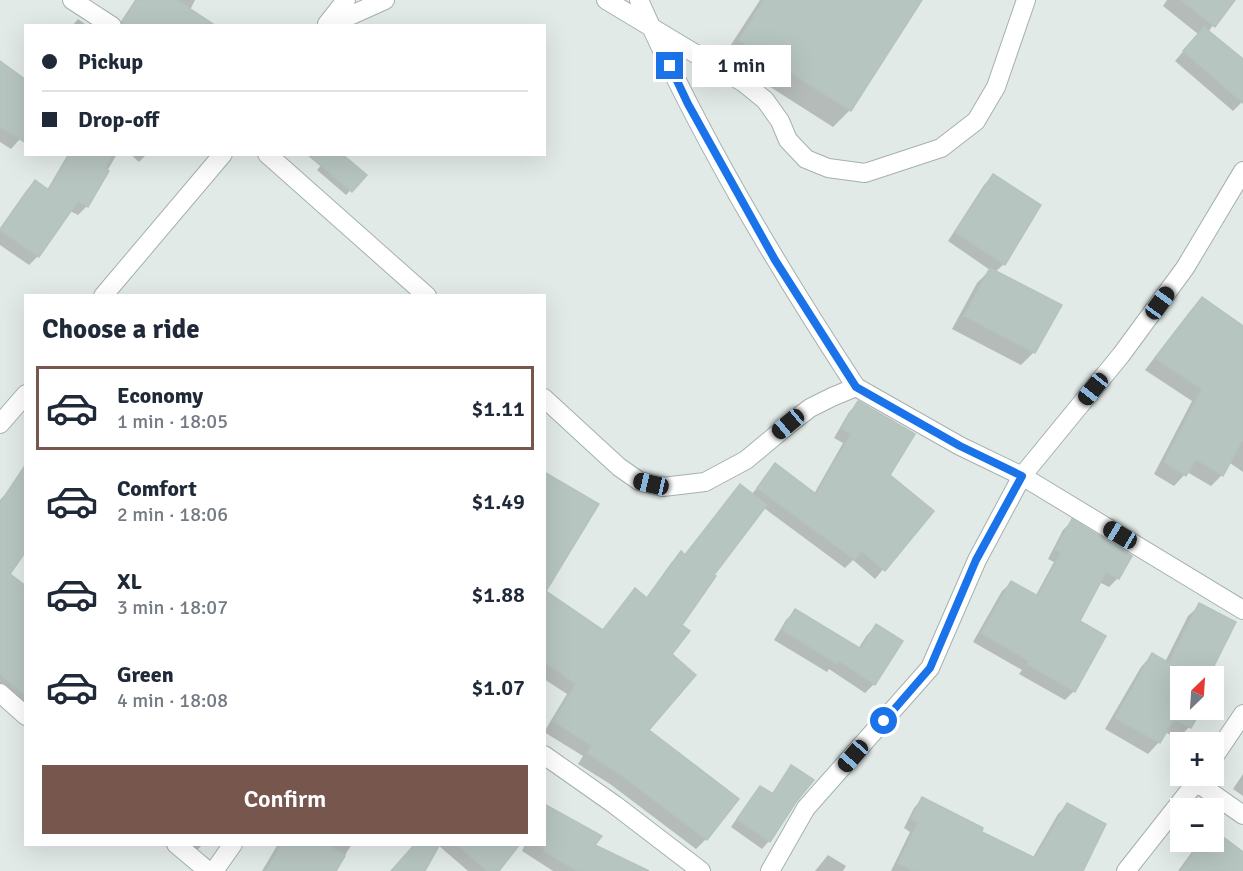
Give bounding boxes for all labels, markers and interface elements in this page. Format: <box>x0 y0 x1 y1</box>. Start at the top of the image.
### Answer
callout: 1 min <box>691 45 790 87</box>
text: Pickup <box>78 48 143 75</box>
route end <box>656 52 683 79</box>
text: 1 min <box>718 53 765 78</box>
text: Drop-off <box>78 106 159 133</box>
car <box>1142 283 1178 323</box>
text: Choose a ride <box>42 313 200 346</box>
car <box>1075 369 1111 409</box>
icon: car <box>45 381 99 435</box>
text: Economy <box>117 382 203 409</box>
text: $1.11 <box>471 395 525 422</box>
car <box>768 406 808 442</box>
text: 1 min · 18:05 <box>117 409 228 434</box>
car <box>631 471 671 497</box>
icon: car <box>45 474 99 528</box>
text: Comfort <box>117 475 197 502</box>
text: $1.49 <box>471 488 525 515</box>
text: 2 min · 18:06 <box>117 502 228 527</box>
car <box>1100 518 1140 552</box>
icon: car <box>45 567 99 621</box>
text: XL <box>117 568 142 595</box>
text: $1.88 <box>471 581 525 608</box>
text: 3 min · 18:07 <box>117 595 228 620</box>
icon: car <box>45 660 99 714</box>
text: Green <box>117 661 174 688</box>
north arrow <box>1170 666 1224 720</box>
map controls <box>1170 666 1224 852</box>
text: $1.07 <box>471 674 525 701</box>
text: 4 min · 18:08 <box>117 688 228 713</box>
route start <box>870 707 897 734</box>
button: + <box>1170 732 1224 786</box>
car <box>834 737 872 775</box>
button: Confirm <box>42 765 528 834</box>
button: − <box>1170 798 1224 852</box>

